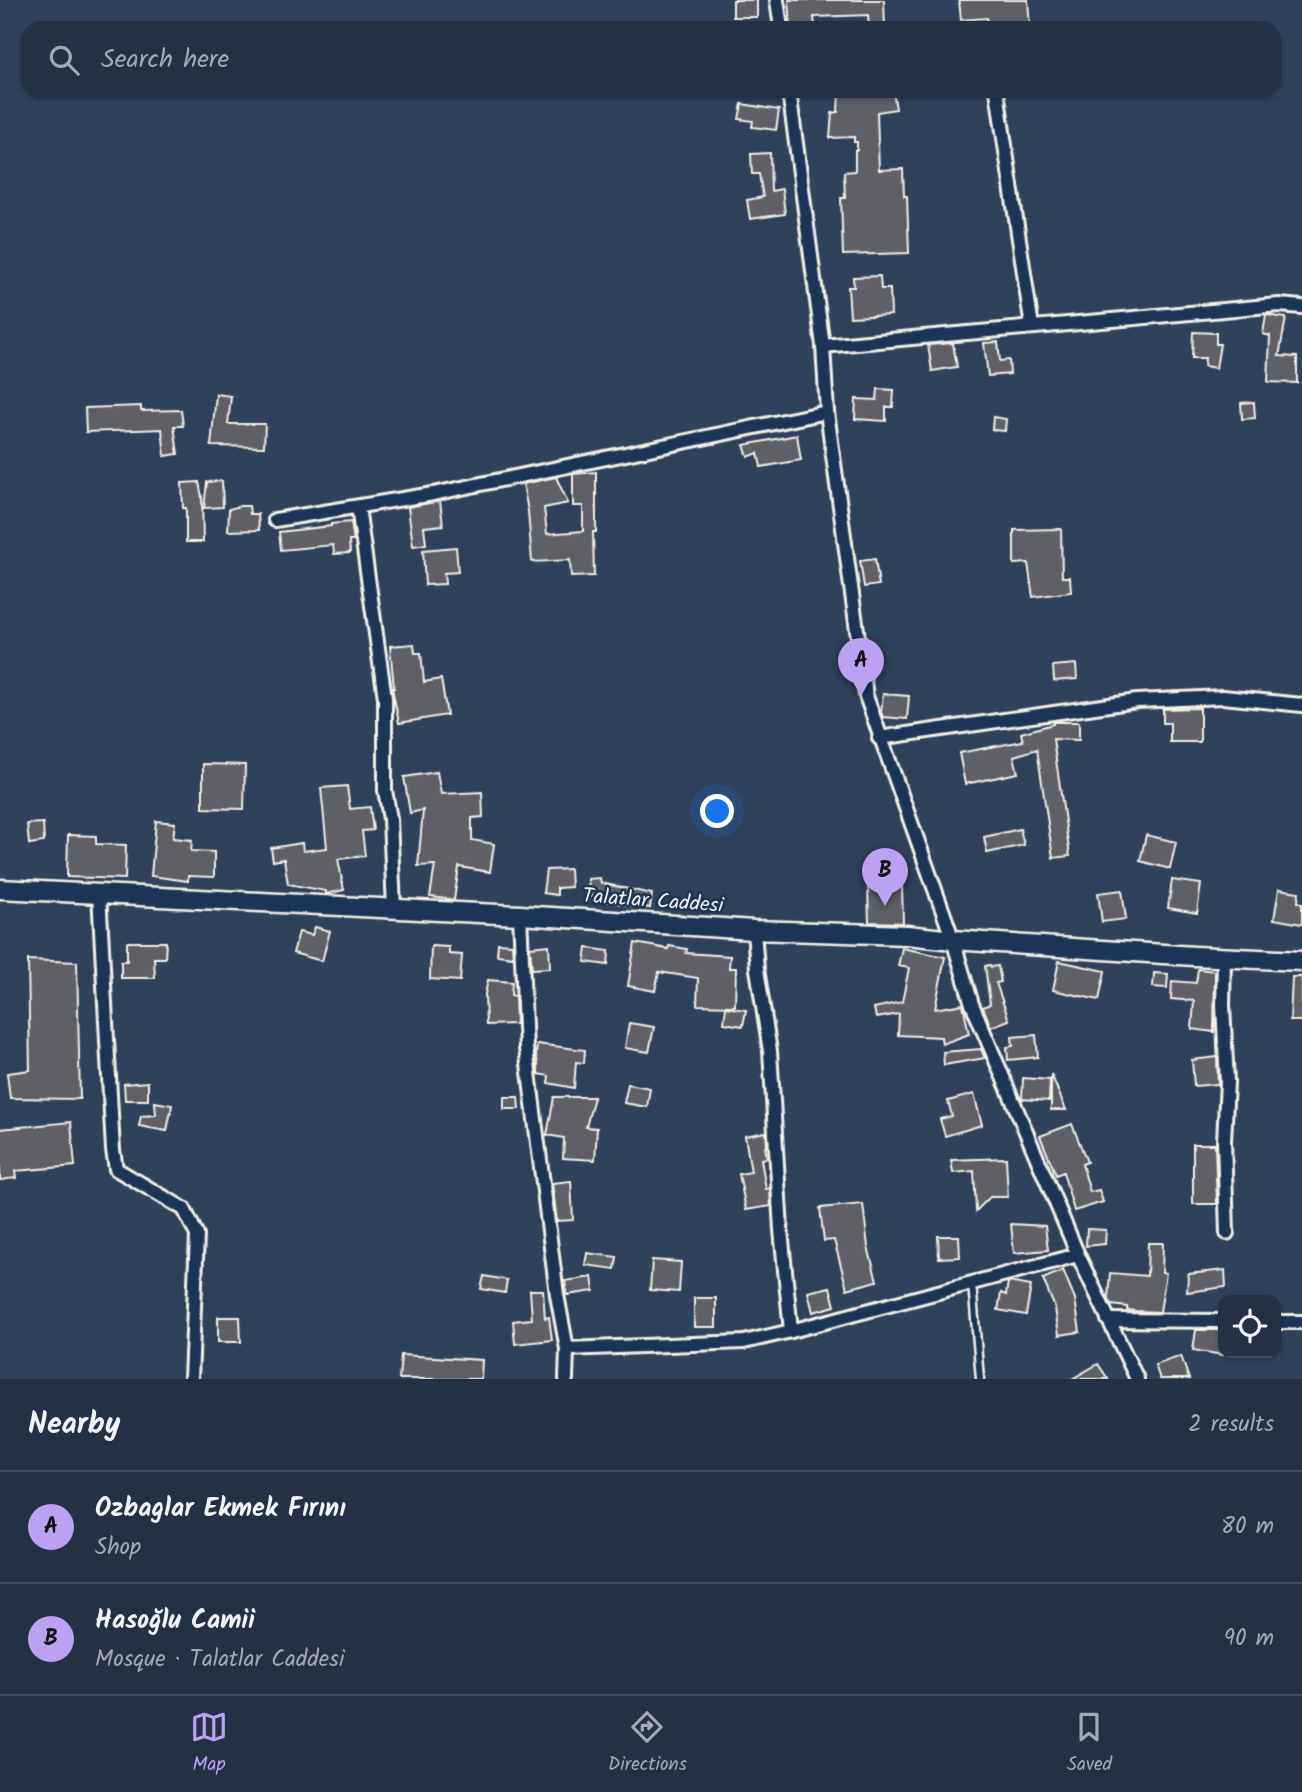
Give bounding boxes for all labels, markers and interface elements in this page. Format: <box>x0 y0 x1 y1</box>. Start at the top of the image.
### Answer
search box <box>21 21 1281 98</box>
text: Search here <box>101 39 229 81</box>
icon: search <box>45 41 83 79</box>
pin: A <box>838 638 884 696</box>
your location <box>700 794 734 828</box>
pin: B <box>862 848 908 906</box>
street label: Talatlar Caddesi <box>581 880 726 923</box>
map controls <box>1218 1295 1281 1358</box>
button: locate <box>1218 1295 1281 1358</box>
text: Nearby <box>28 1401 120 1449</box>
text: 2 results <box>1188 1407 1274 1443</box>
text: Ozbaglar Ekmek Fırını <box>95 1488 346 1530</box>
text: A <box>44 1509 58 1545</box>
text: 80 m <box>1221 1509 1274 1545</box>
text: Shop <box>95 1530 141 1566</box>
text: Hasoğlu Camii <box>95 1600 255 1642</box>
text: B <box>44 1621 58 1657</box>
text: 90 m <box>1224 1621 1274 1657</box>
text: Mosque · Talatlar Caddesi <box>95 1642 344 1678</box>
tab: Map <box>190 1708 228 1780</box>
tab: Directions <box>608 1708 687 1780</box>
tab: Saved <box>1067 1708 1112 1780</box>

